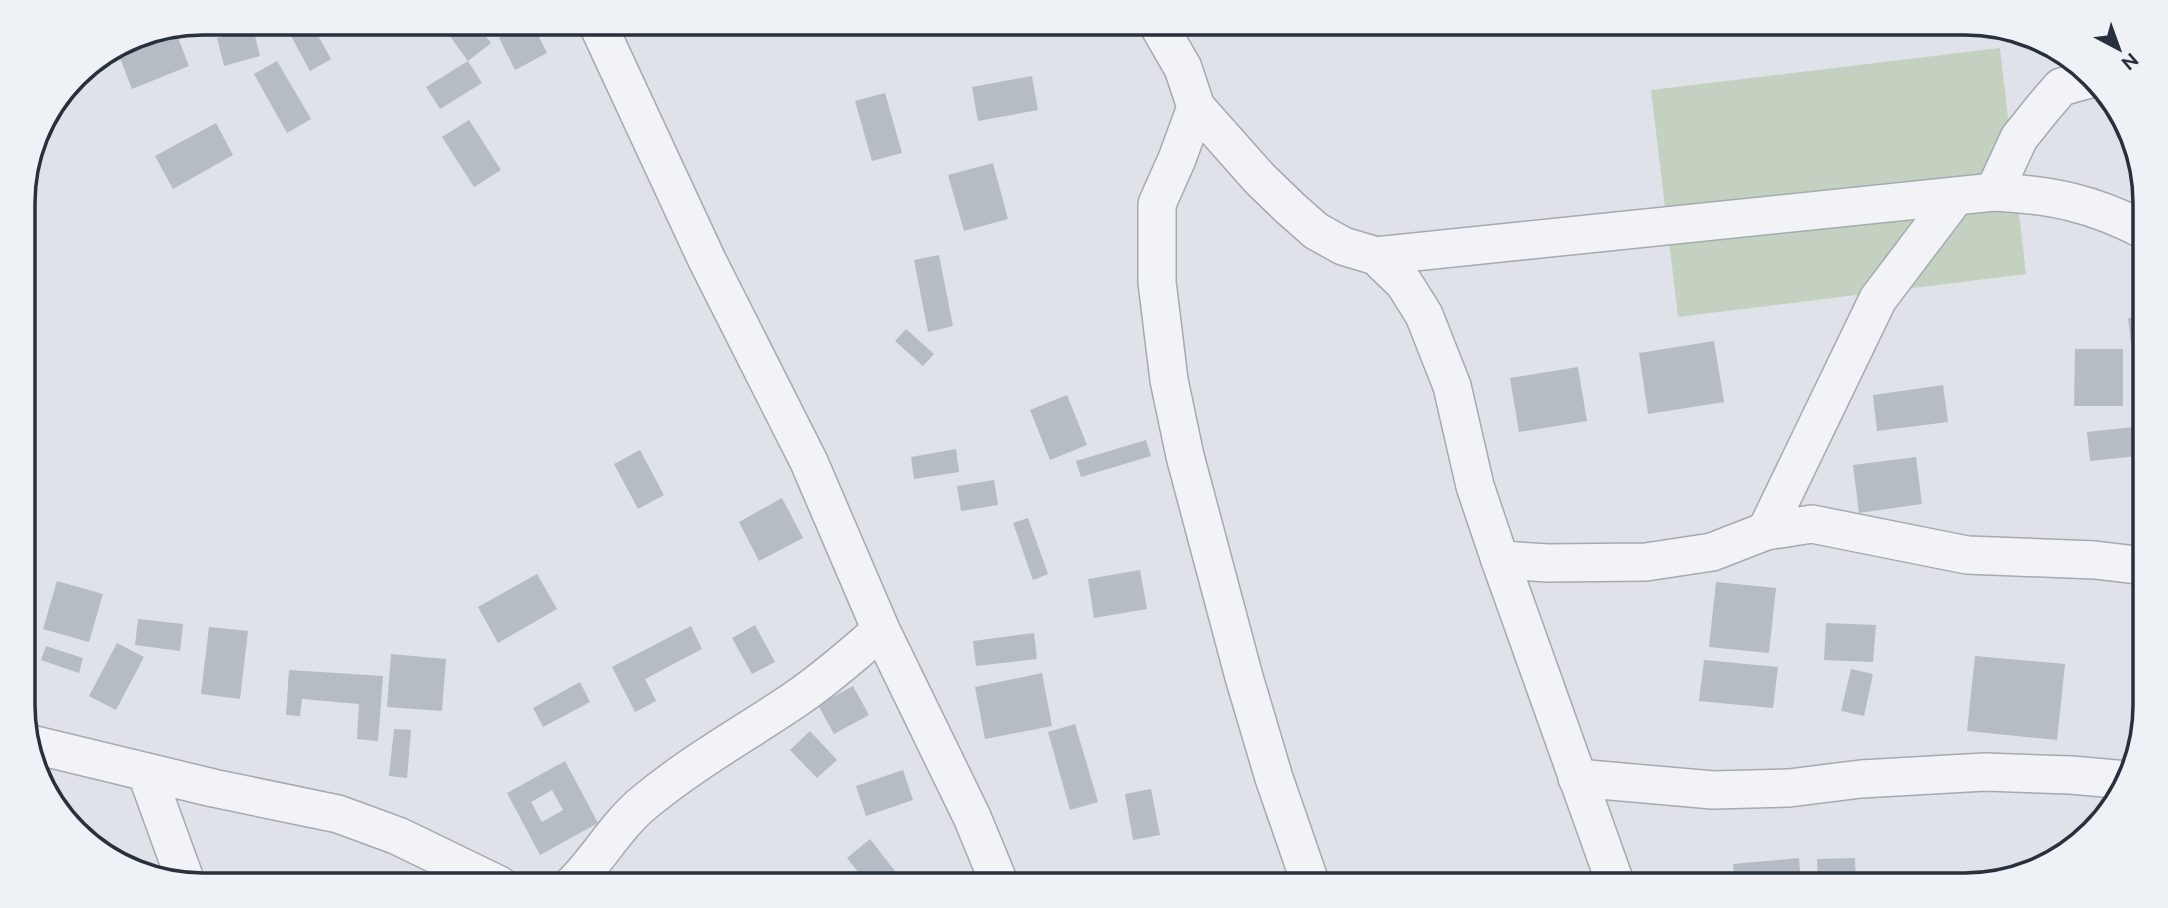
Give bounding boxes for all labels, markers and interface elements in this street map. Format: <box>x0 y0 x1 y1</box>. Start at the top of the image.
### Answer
north arrow <box>2084 14 2154 84</box>
text: N <box>2117 49 2143 75</box>

